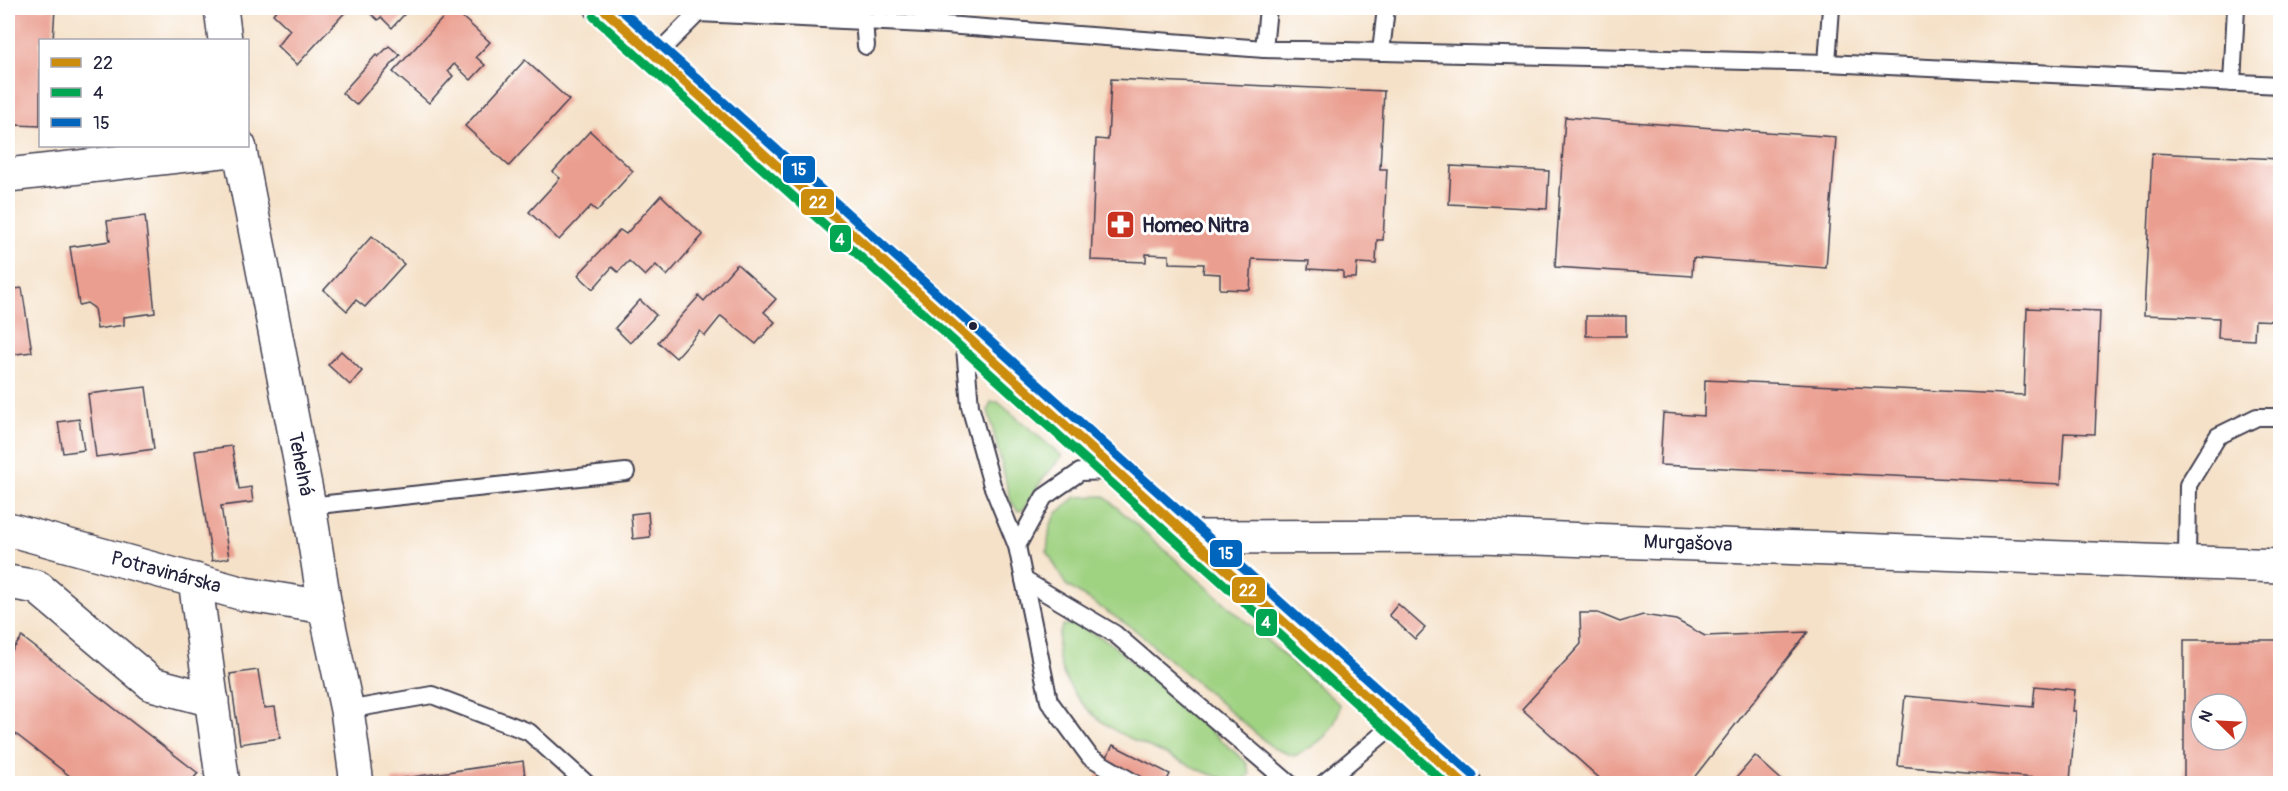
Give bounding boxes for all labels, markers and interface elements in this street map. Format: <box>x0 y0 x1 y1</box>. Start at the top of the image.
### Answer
legend <box>39 39 249 147</box>
text: 22 <box>93 52 113 75</box>
text: 4 <box>93 82 104 105</box>
text: 15 <box>93 112 110 135</box>
line badge: 15 <box>782 155 816 184</box>
text: 15 <box>792 160 807 180</box>
line badge: 22 <box>800 188 835 216</box>
text: 22 <box>809 193 827 213</box>
pharmacy icon: Homeo Nitra <box>1105 209 1137 241</box>
place label: Homeo Nitra <box>1142 213 1249 238</box>
line badge: 4 <box>829 224 852 253</box>
text: 4 <box>835 230 845 250</box>
unlabelled marker <box>967 320 979 332</box>
street label: Tehelná <box>283 430 319 498</box>
street label: Murgašova <box>1643 529 1733 557</box>
line badge: 15 <box>1209 539 1243 568</box>
text: 15 <box>1219 544 1234 564</box>
street label: Potravinárska <box>108 545 224 599</box>
line badge: 22 <box>1231 576 1266 604</box>
text: 22 <box>1239 581 1257 601</box>
line badge: 4 <box>1255 608 1278 637</box>
text: 4 <box>1261 613 1271 633</box>
north arrow <box>2189 692 2249 752</box>
text: N <box>2195 707 2218 725</box>

